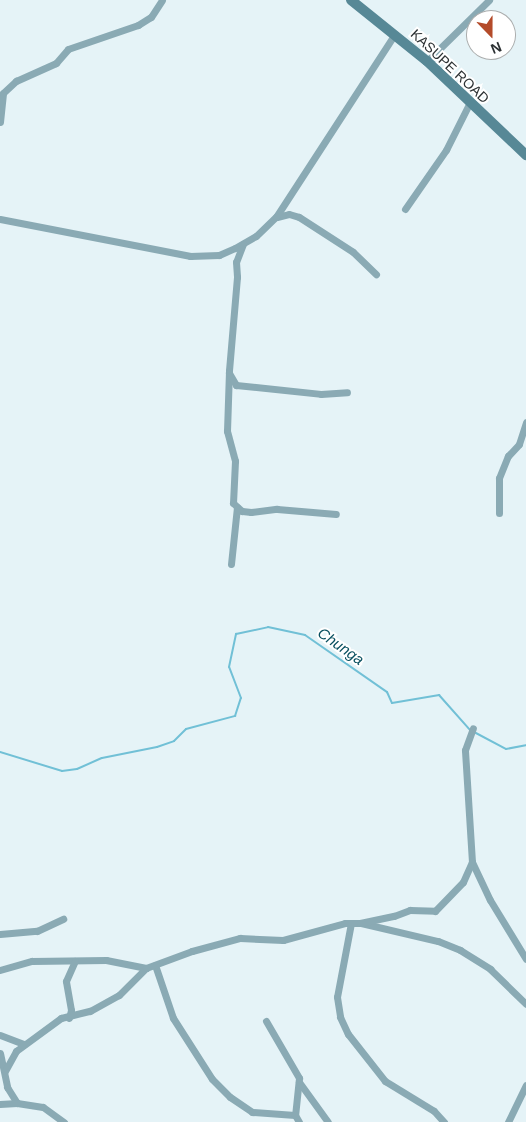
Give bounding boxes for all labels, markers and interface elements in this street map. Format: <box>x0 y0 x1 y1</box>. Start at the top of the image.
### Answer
north arrow <box>466 10 516 60</box>
street label: KASUPE ROAD <box>407 25 493 107</box>
text: N <box>489 39 504 57</box>
water label: Chunga <box>314 624 368 668</box>

